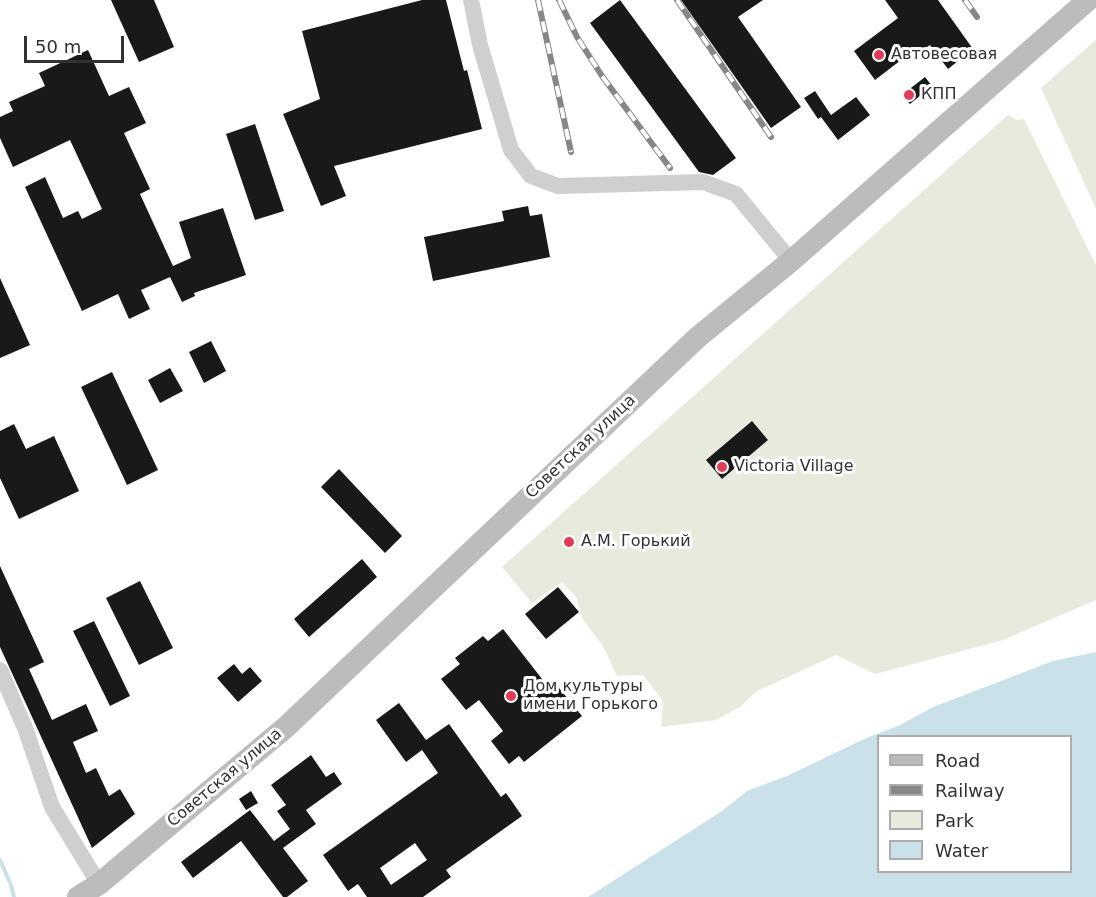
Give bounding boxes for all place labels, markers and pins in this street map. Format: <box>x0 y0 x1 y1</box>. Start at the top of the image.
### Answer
place label: Автовесовая <box>891 45 997 65</box>
marker: Автовесовая <box>872 48 886 62</box>
place label: КПП <box>921 85 956 105</box>
marker: КПП <box>902 88 916 102</box>
place label: Victoria Village <box>734 457 854 477</box>
marker: Victoria Village <box>715 460 729 474</box>
place label: А.М. Горький <box>581 532 691 552</box>
marker: А.М. Горький <box>562 535 576 549</box>
place label: Дом культуры имени Горького <box>523 677 658 715</box>
marker: Дом культуры имени Горького <box>504 689 518 703</box>

